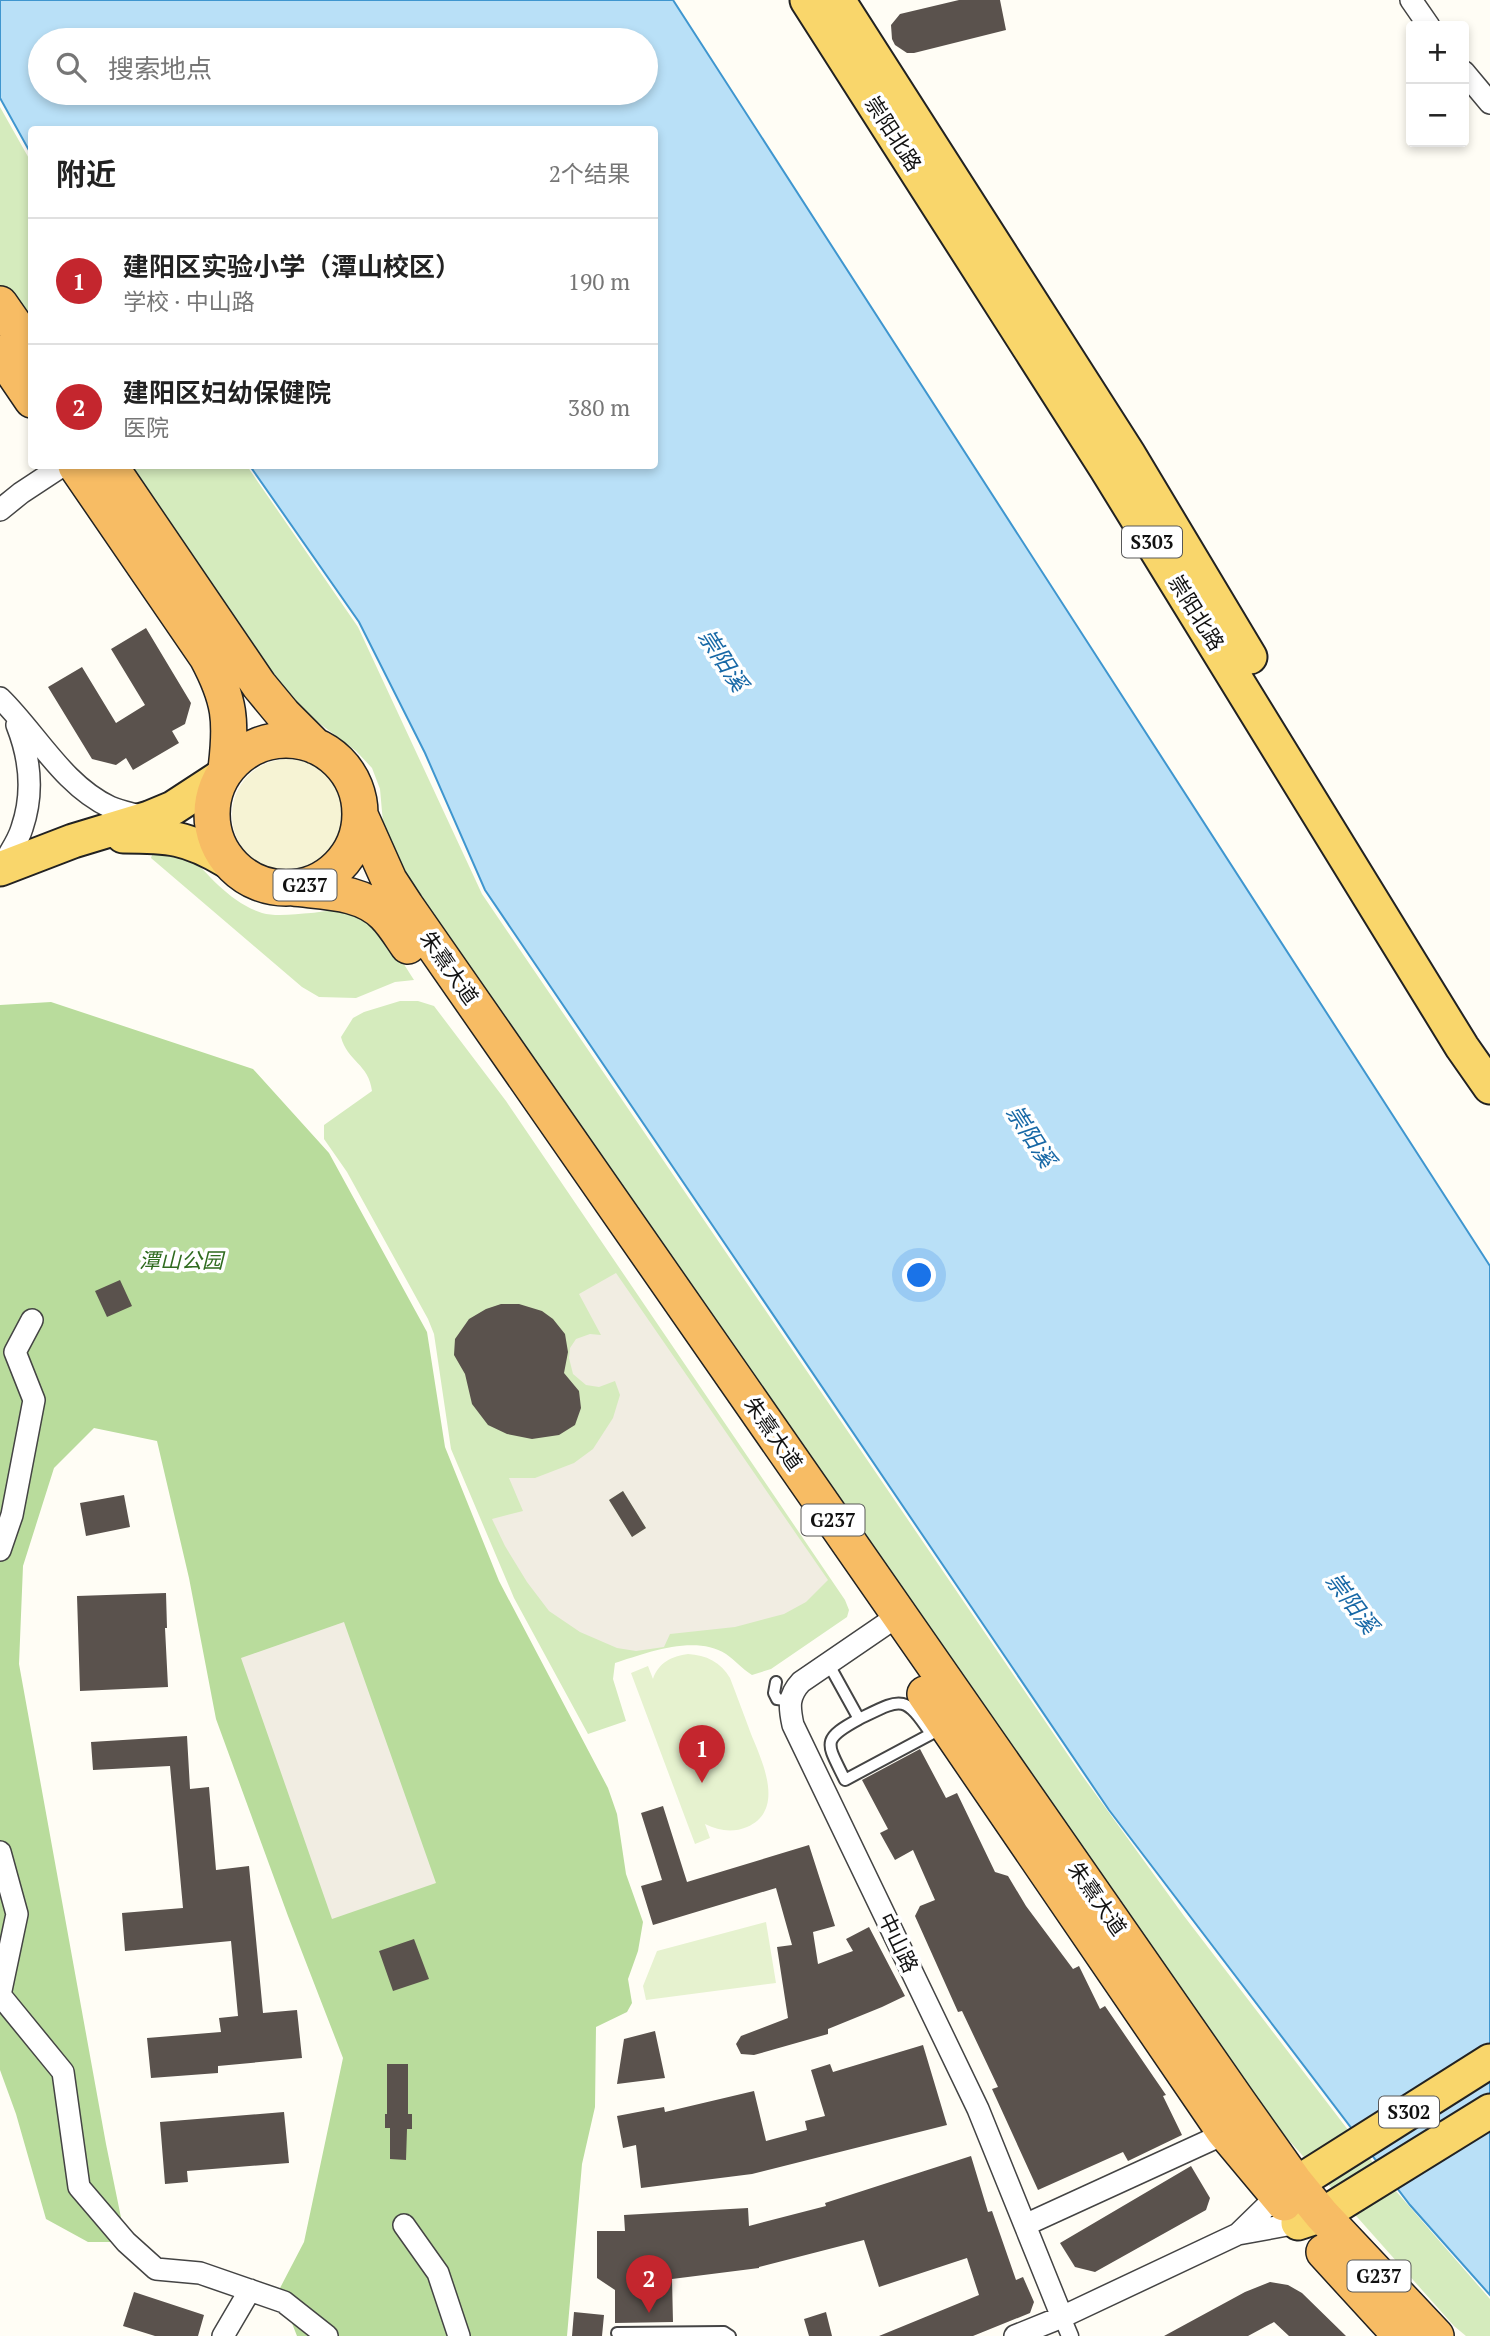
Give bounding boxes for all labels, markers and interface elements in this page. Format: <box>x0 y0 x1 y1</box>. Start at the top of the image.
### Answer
map controls <box>1406 21 1469 147</box>
button: + <box>1406 21 1469 84</box>
search box <box>28 28 658 105</box>
icon: search <box>52 48 90 86</box>
text: 搜索地点 <box>108 51 212 85</box>
button: − <box>1406 84 1469 147</box>
street label: 崇阳北路 <box>859 91 928 176</box>
text: 附近 <box>56 154 116 194</box>
text: 2个结果 <box>549 158 630 189</box>
text: 建阳区实验小学（潭山校区） <box>123 249 461 283</box>
text: 1 <box>73 266 86 297</box>
text: 190 m <box>568 266 630 297</box>
text: 学校 · 中山路 <box>123 286 255 317</box>
text: 建阳区妇幼保健院 <box>123 375 331 409</box>
text: 2 <box>73 392 86 423</box>
text: 380 m <box>568 392 630 423</box>
text: 医院 <box>123 412 169 443</box>
road number: S303 <box>1122 526 1182 558</box>
street label: 崇阳北路 <box>1163 569 1231 656</box>
water label: 崇阳溪 <box>692 622 757 700</box>
road number: G237 <box>274 870 336 900</box>
street label: 朱熹大道 <box>414 925 485 1010</box>
water label: 崇阳溪 <box>1000 1098 1065 1176</box>
park label: 潭山公园 <box>139 1246 226 1274</box>
your location <box>902 1258 936 1292</box>
street label: 朱熹大道 <box>738 1391 809 1476</box>
road number: G237 <box>802 1504 864 1536</box>
water label: 崇阳溪 <box>1319 1566 1387 1642</box>
pin: 1 <box>679 1725 725 1783</box>
street label: 朱熹大道 <box>1062 1856 1133 1941</box>
street label: 中山路 <box>873 1908 925 1977</box>
road number: S302 <box>1379 2096 1439 2128</box>
pin: 2 <box>626 2255 672 2313</box>
road number: G237 <box>1348 2260 1410 2292</box>

